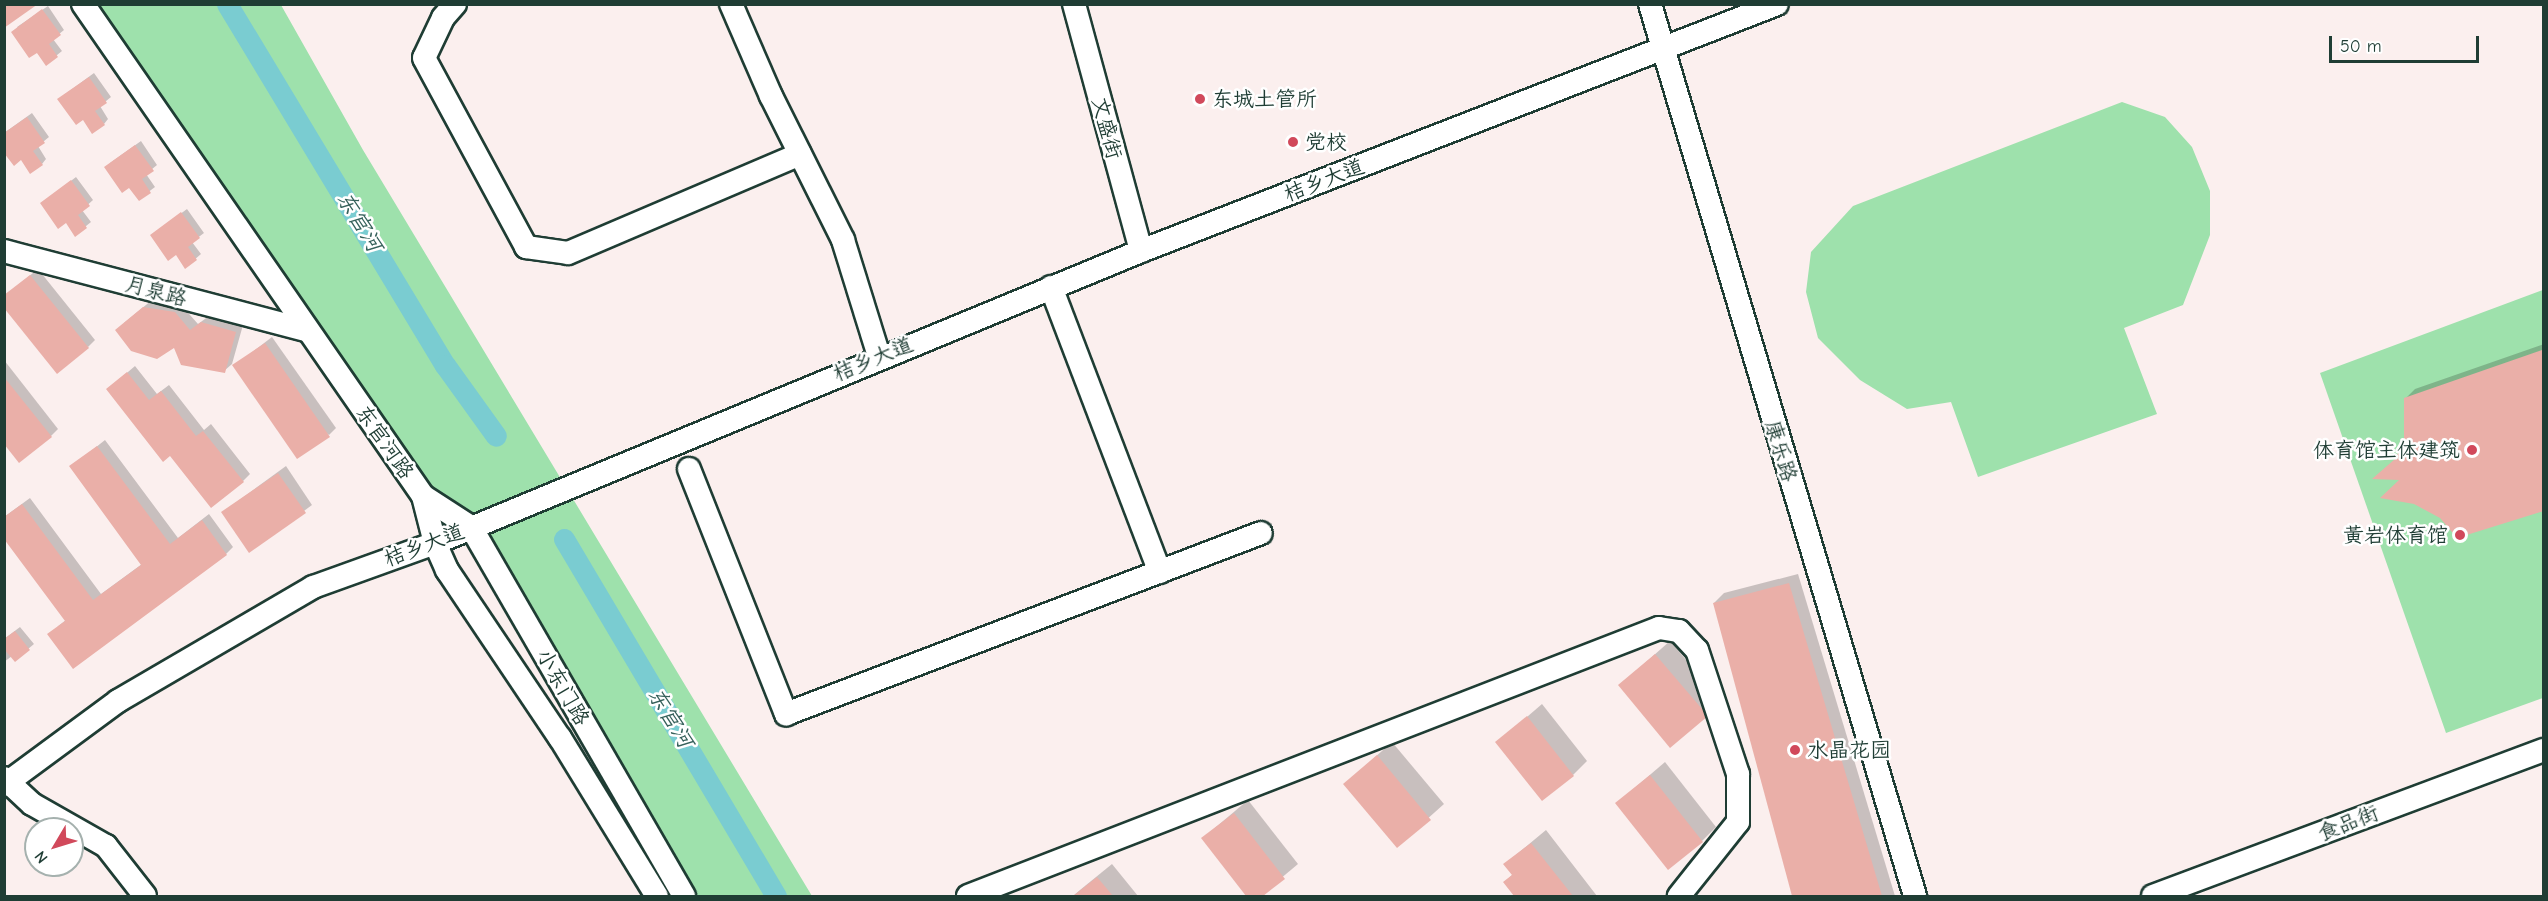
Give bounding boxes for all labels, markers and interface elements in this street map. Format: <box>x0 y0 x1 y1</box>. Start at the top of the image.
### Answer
scale bar <box>2332 24 2482 62</box>
text: 50 m <box>2340 36 2382 57</box>
place label: 东城土管所 <box>1212 86 1317 112</box>
marker: 东城土管所 <box>1193 92 1207 106</box>
street label: 文盛街 <box>1087 94 1127 162</box>
place label: 党校 <box>1305 129 1347 155</box>
marker: 党校 <box>1286 135 1300 149</box>
street label: 桔乡大道 <box>1280 153 1368 207</box>
water label: 东官河 <box>331 187 387 257</box>
street label: 月泉路 <box>122 271 190 311</box>
street label: 桔乡大道 <box>829 332 917 386</box>
street label: 东官河路 <box>351 400 419 484</box>
street label: 康乐路 <box>1760 417 1802 485</box>
place label: 体育馆主体建筑 <box>2313 437 2460 463</box>
marker: 体育馆主体建筑 <box>2465 443 2479 457</box>
street label: 桔乡大道 <box>380 518 468 572</box>
place label: 黄岩体育馆 <box>2343 522 2448 548</box>
marker: 黄岩体育馆 <box>2453 528 2467 542</box>
street label: 小东门路 <box>531 644 595 730</box>
water label: 东官河 <box>642 683 698 753</box>
place label: 水晶花园 <box>1807 737 1891 763</box>
marker: 水晶花园 <box>1788 743 1802 757</box>
street label: 食品街 <box>2314 800 2382 846</box>
north arrow <box>24 817 84 877</box>
text: N <box>31 847 52 867</box>

